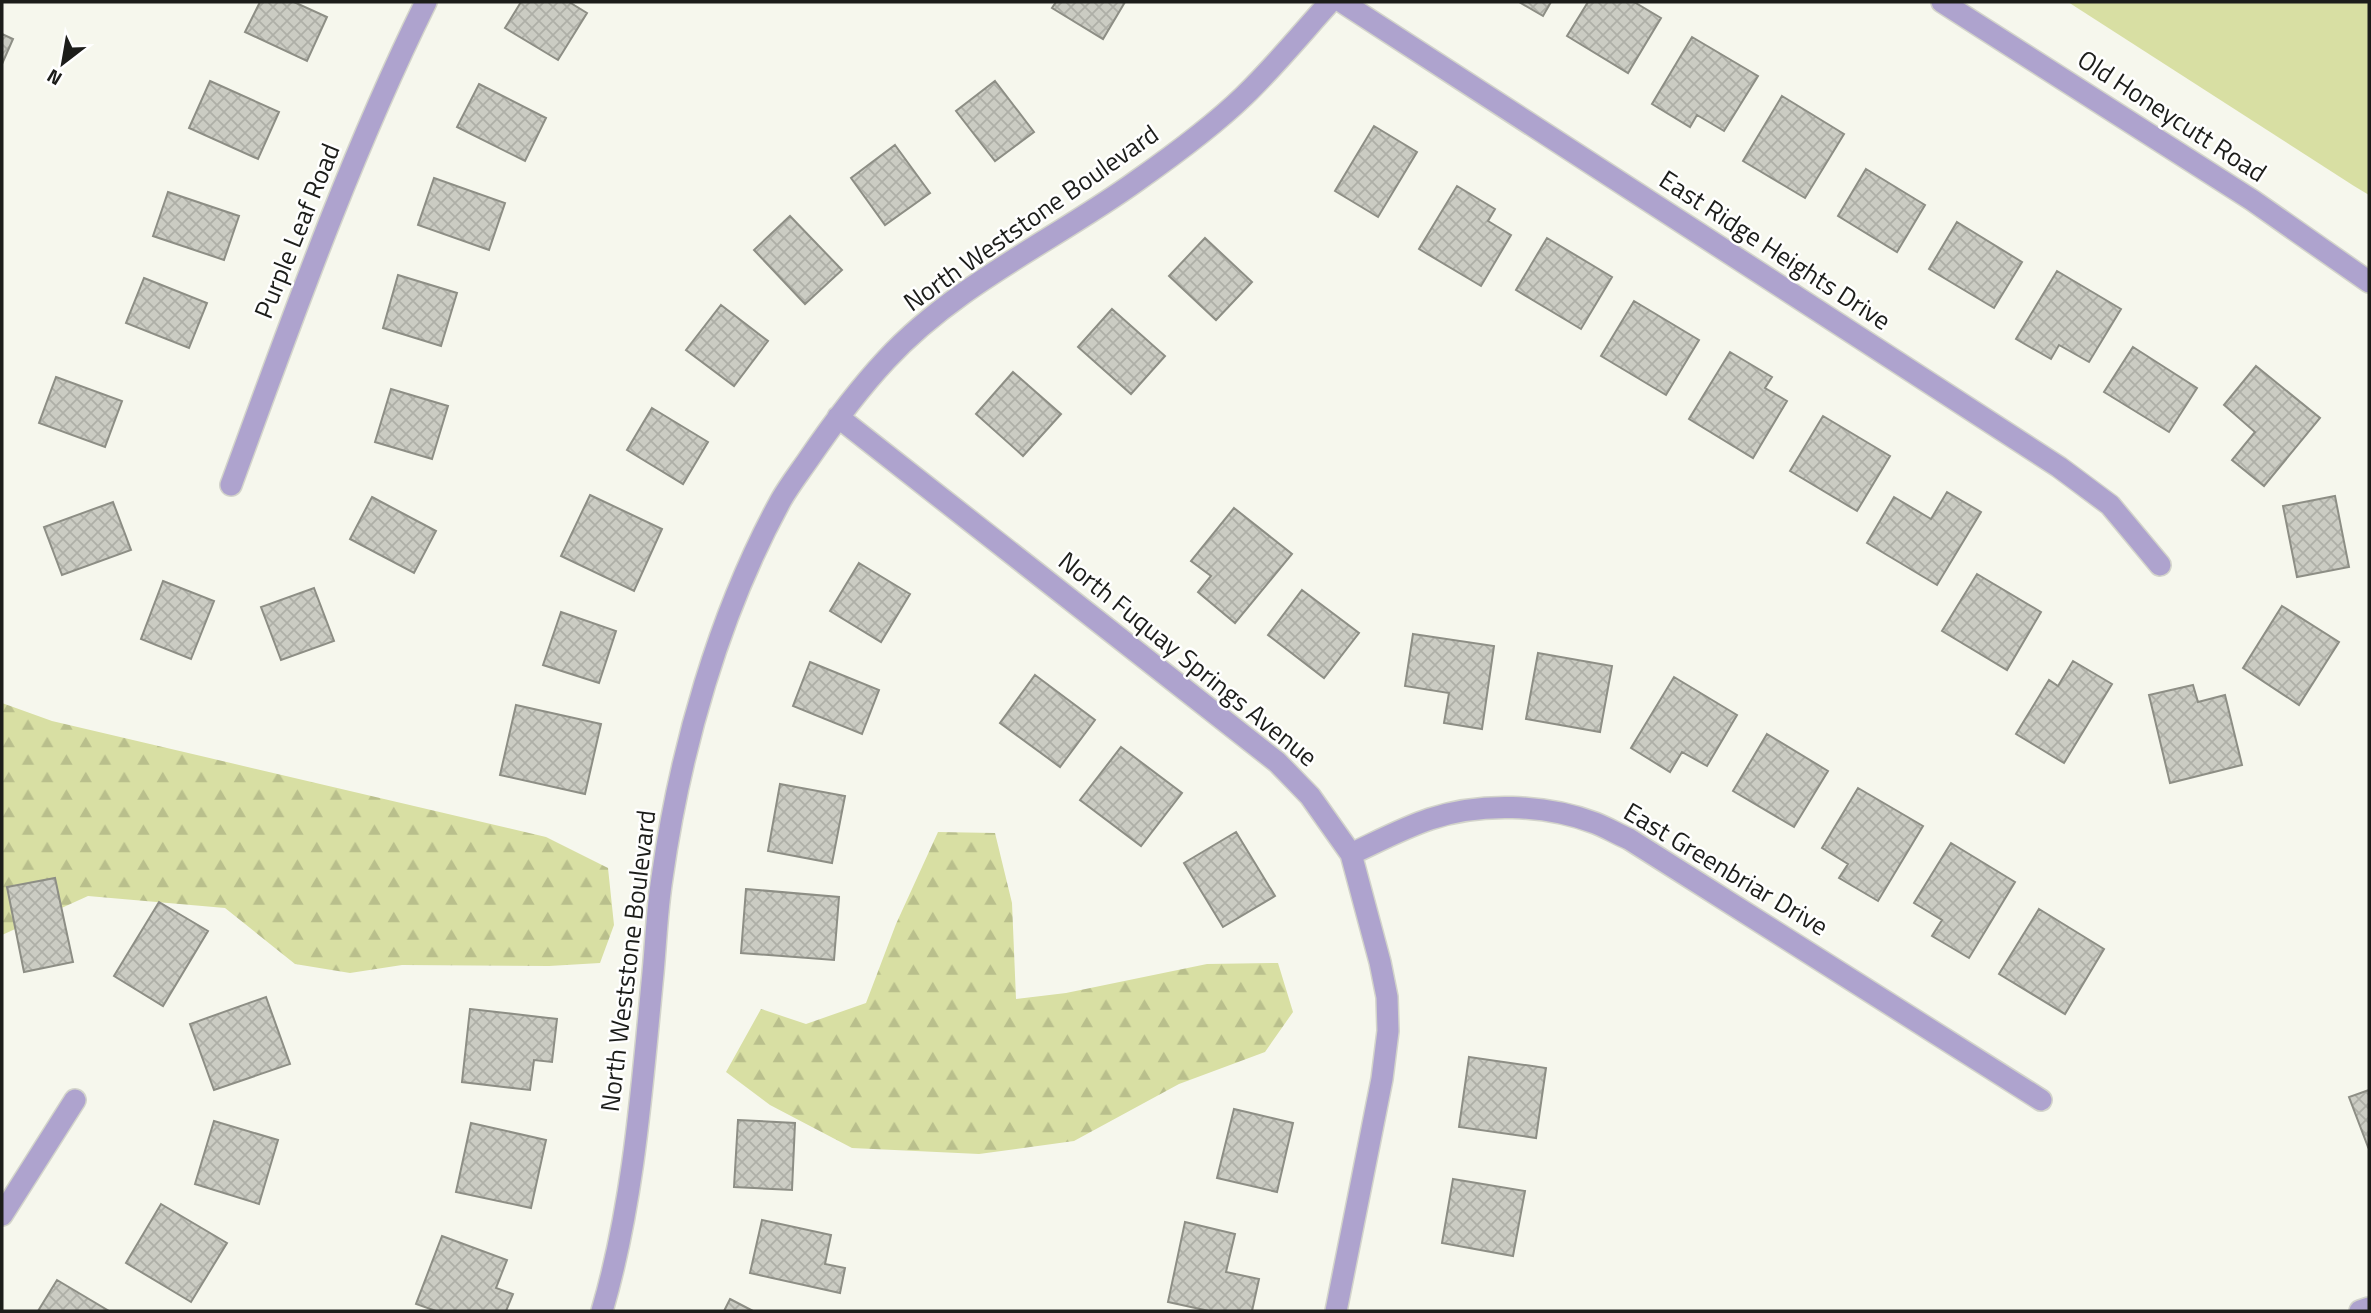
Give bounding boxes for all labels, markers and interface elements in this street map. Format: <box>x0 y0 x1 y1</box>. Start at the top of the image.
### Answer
north arrow <box>28 28 98 98</box>
street label: Old Honeycutt Road <box>2070 40 2274 191</box>
text: N <box>41 62 67 94</box>
street label: North Weststone Boulevard <box>895 114 1166 321</box>
street label: Purple Leaf Road <box>244 137 349 324</box>
street label: East Ridge Heights Drive <box>1652 160 1899 339</box>
street label: North Fuquay Springs Avenue <box>1050 542 1326 776</box>
street label: East Greenbriar Drive <box>1617 792 1836 945</box>
street label: North Weststone Boulevard <box>590 808 665 1114</box>

